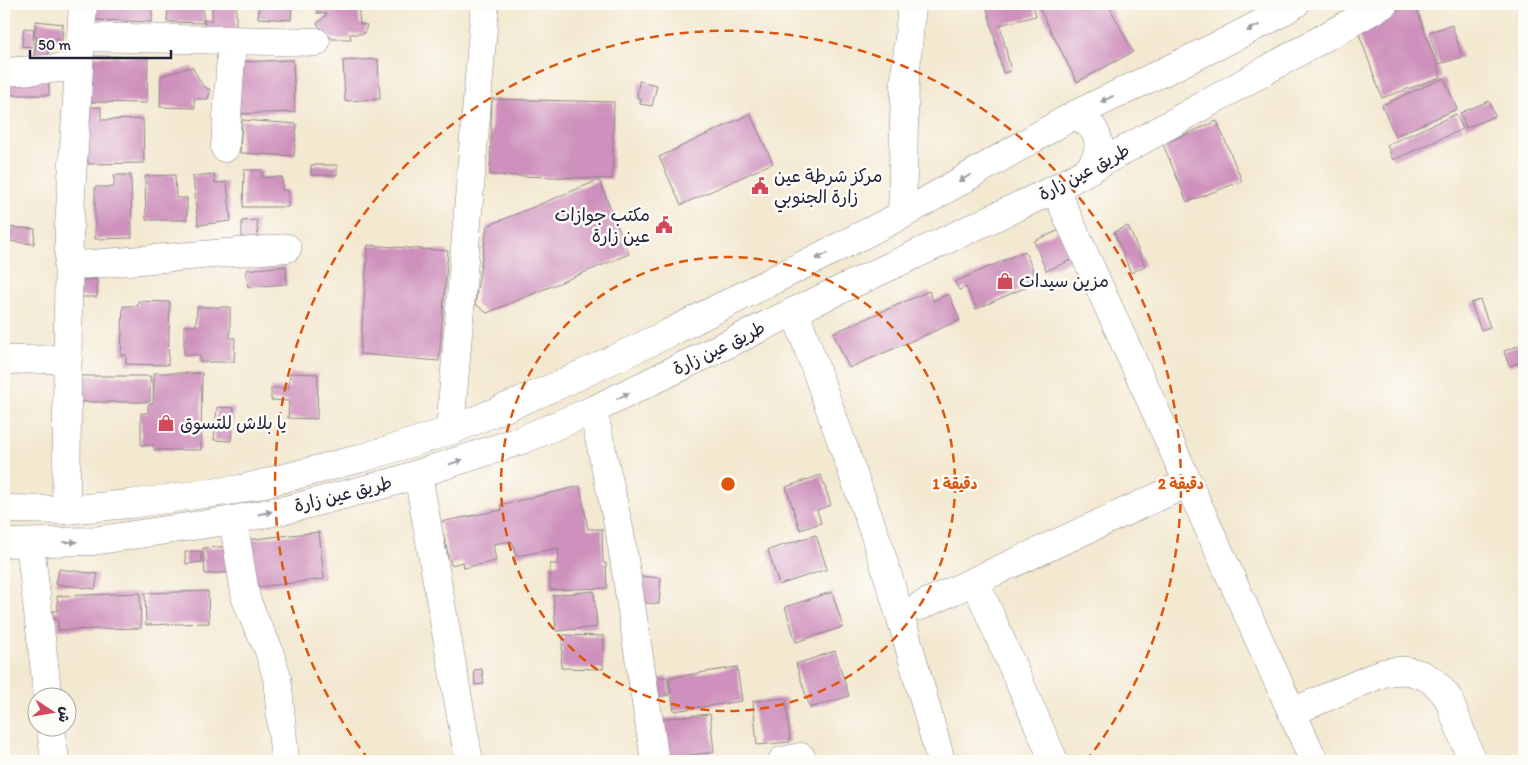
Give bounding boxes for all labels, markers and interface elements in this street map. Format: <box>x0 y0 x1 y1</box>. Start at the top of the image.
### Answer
one-way arrow <box>1246 24 1260 32</box>
scale bar <box>30 28 171 60</box>
text: 50 m <box>38 36 71 54</box>
one-way arrow <box>1100 95 1114 103</box>
street label: طريق عين زارة <box>1035 139 1133 205</box>
place label: مركز شرطة عين زارة الجنوبي <box>774 165 882 213</box>
one-way arrow <box>959 174 972 183</box>
public building icon: مركز شرطة عين زارة الجنوبي <box>750 176 770 196</box>
place label: مكتب جوازات عين زارة <box>555 204 650 247</box>
public building icon: مكتب جوازات عين زارة <box>654 215 674 235</box>
one-way arrow <box>815 252 829 260</box>
place label: مزين سيدات <box>1019 270 1109 292</box>
shop icon: مزين سيدات <box>995 271 1015 291</box>
street label: طريق عين زارة <box>669 316 769 380</box>
one-way arrow <box>616 391 630 399</box>
place label: يا بلاش للتسوق <box>180 412 287 435</box>
shop icon: يا بلاش للتسوق <box>156 413 176 433</box>
one-way arrow <box>449 458 464 466</box>
street label: طريق عين زارة <box>292 471 394 517</box>
centre of rings <box>719 475 737 493</box>
text: 1 دقيقة <box>933 475 978 493</box>
text: 2 دقيقة <box>1158 475 1204 493</box>
one-way arrow <box>258 509 274 517</box>
one-way arrow <box>62 538 78 546</box>
north arrow <box>28 688 78 738</box>
text: ش <box>54 705 74 724</box>

